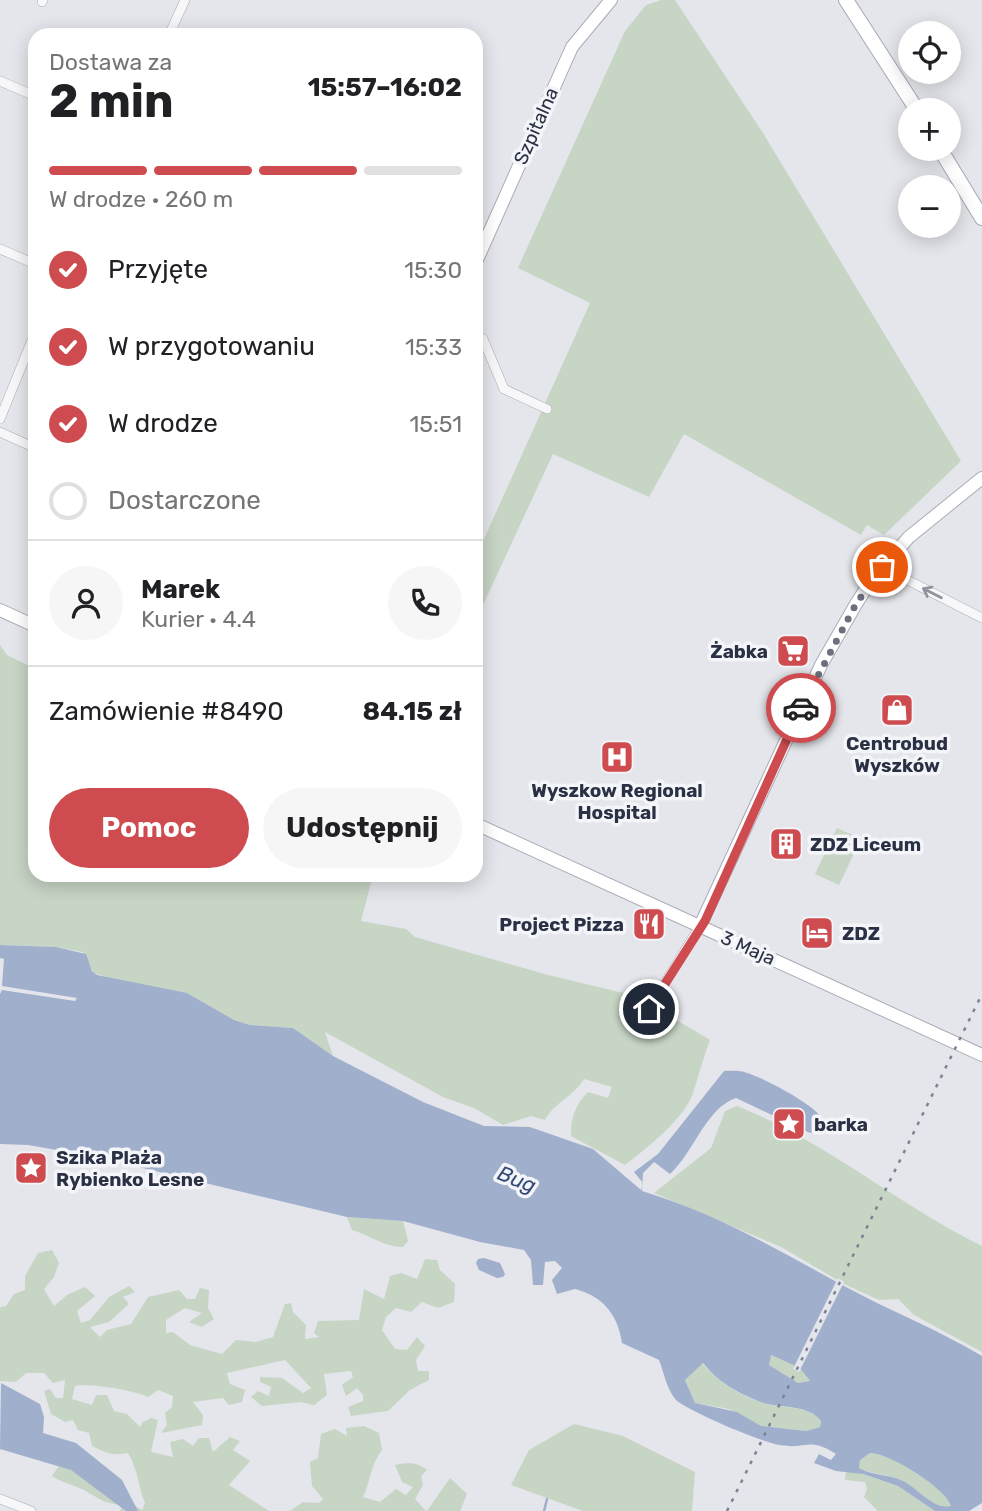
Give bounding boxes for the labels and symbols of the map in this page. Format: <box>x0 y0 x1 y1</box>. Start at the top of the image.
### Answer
street label: Szpitalna <box>509 84 563 168</box>
pin <box>852 537 912 597</box>
one-way arrow <box>922 585 943 599</box>
supermarket icon: Żabka <box>774 632 812 670</box>
place label: Żabka <box>710 640 768 663</box>
courier <box>766 673 836 743</box>
shop icon: Centrobud Wyszków <box>878 691 916 729</box>
place label: Centrobud Wyszków <box>846 732 948 777</box>
hospital icon: Wyszkow Regional Hospital <box>598 738 636 776</box>
place label: Wyszkow Regional Hospital <box>531 779 703 824</box>
building icon: ZDZ Liceum <box>767 825 805 863</box>
place label: ZDZ Liceum <box>810 833 921 856</box>
restaurant icon: Project Pizza <box>630 905 668 943</box>
place label: Project Pizza <box>499 913 624 936</box>
hotel icon: ZDZ <box>798 914 836 952</box>
place label: ZDZ <box>842 922 880 945</box>
street label: 3 Maja <box>717 926 779 970</box>
pin <box>619 979 679 1039</box>
place icon: barka <box>770 1105 808 1143</box>
place label: barka <box>814 1113 868 1136</box>
place label: Szika Plaża Rybienko Lesne <box>56 1146 204 1191</box>
place icon: Szika Plaża Rybienko Lesne <box>12 1149 50 1187</box>
water label: Bug <box>494 1160 540 1198</box>

